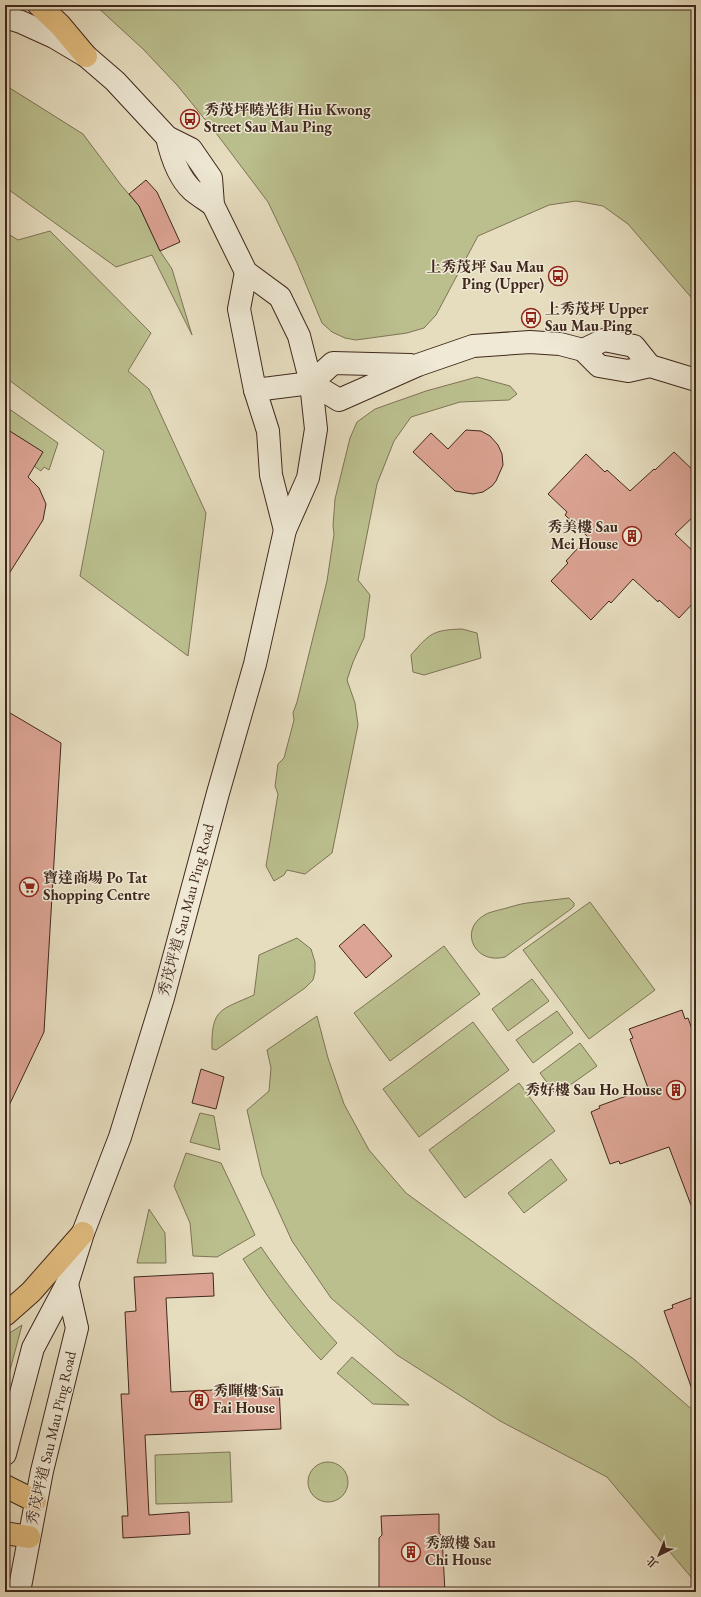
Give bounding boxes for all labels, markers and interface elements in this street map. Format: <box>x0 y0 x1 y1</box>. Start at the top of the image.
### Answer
place label: 秀茂坪曉光街 Hiu Kwong Street Sau Mau Ping <box>204 100 371 136</box>
bus stop icon: 秀茂坪曉光街 Hiu Kwong Street Sau Mau Ping <box>179 108 201 130</box>
place label: 上秀茂坪 Sau Mau Ping (Upper) <box>426 257 545 293</box>
bus stop icon: 上秀茂坪 Sau Mau Ping (Upper) <box>547 265 569 287</box>
place label: 上秀茂坪 Upper Sau Mau Ping <box>545 299 649 335</box>
bus stop icon: 上秀茂坪 Upper Sau Mau Ping <box>520 307 542 329</box>
place label: 秀美樓 Sau Mei House <box>547 517 619 553</box>
building icon: 秀美樓 Sau Mei House <box>621 525 643 547</box>
street label: 秀茂坪道 Sau Mau Ping Road <box>153 821 218 998</box>
place label: 寶達商場 Po Tat Shopping Centre <box>43 868 150 904</box>
supermarket icon: 寶達商場 Po Tat Shopping Centre <box>18 876 40 898</box>
building icon: 秀好樓 Sau Ho House <box>665 1079 687 1101</box>
place label: 秀好樓 Sau Ho House <box>525 1080 662 1099</box>
street label: 秀茂坪道 Sau Mau Ping Road <box>21 1349 80 1527</box>
place label: 秀暉樓 Sau Fai House <box>213 1381 285 1417</box>
building icon: 秀暉樓 Sau Fai House <box>188 1389 210 1411</box>
place label: 秀緻樓 Sau Chi House <box>425 1533 497 1569</box>
north arrow <box>639 1535 679 1575</box>
building icon: 秀緻樓 Sau Chi House <box>400 1541 422 1563</box>
text: 北 <box>643 1553 661 1571</box>

